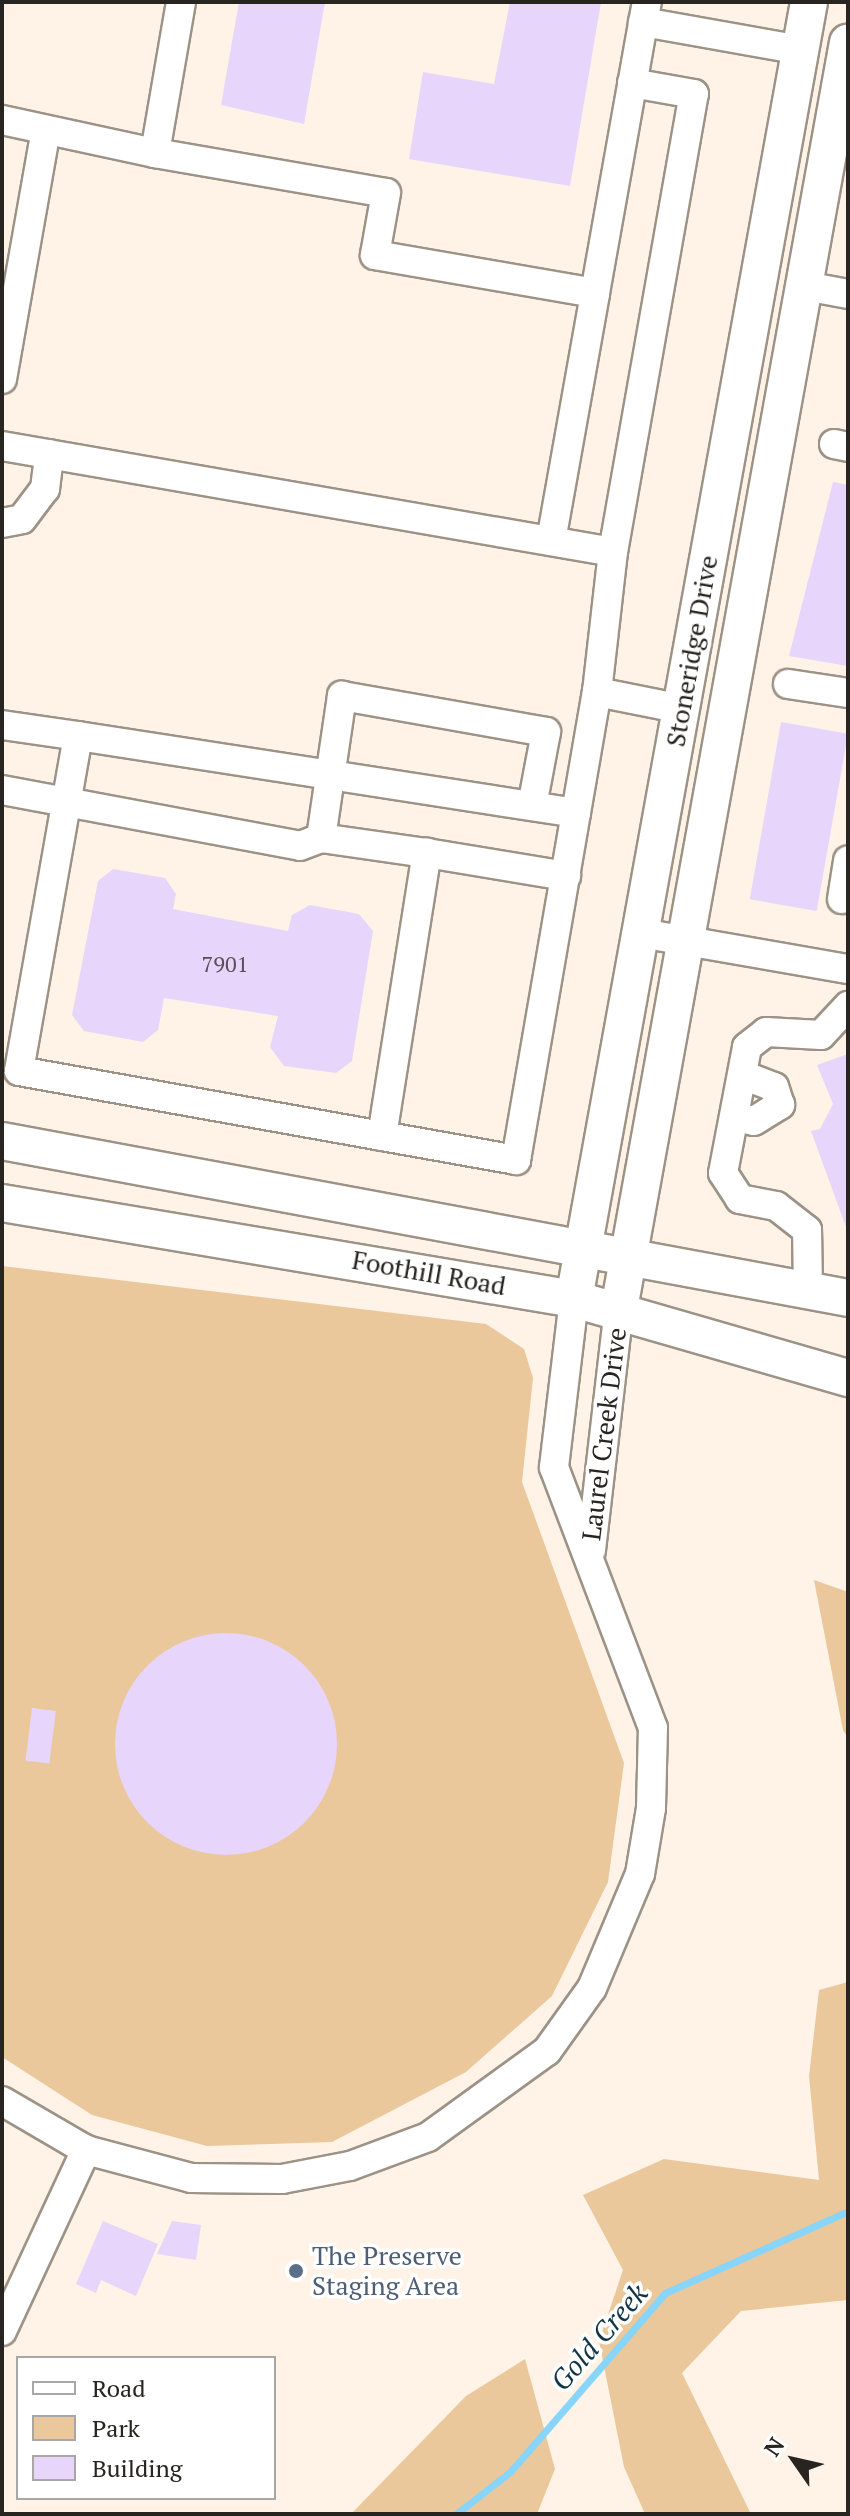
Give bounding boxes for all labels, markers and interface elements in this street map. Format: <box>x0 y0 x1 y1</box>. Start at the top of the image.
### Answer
street label: Stoneridge Drive <box>660 553 724 749</box>
house number: 7901 <box>202 951 248 977</box>
street label: Foothill Road <box>350 1244 508 1302</box>
street label: Laurel Creek Drive <box>575 1326 633 1542</box>
place label: The Preserve Staging Area <box>312 2240 462 2302</box>
marker: The Preserve Staging Area <box>287 2262 305 2280</box>
water label: Gold Creek <box>544 2277 654 2397</box>
legend <box>16 2356 276 2500</box>
text: Road <box>92 2372 146 2404</box>
text: Park <box>92 2412 140 2444</box>
north arrow <box>754 2420 834 2500</box>
text: N <box>757 2431 790 2461</box>
text: Building <box>92 2452 182 2484</box>

